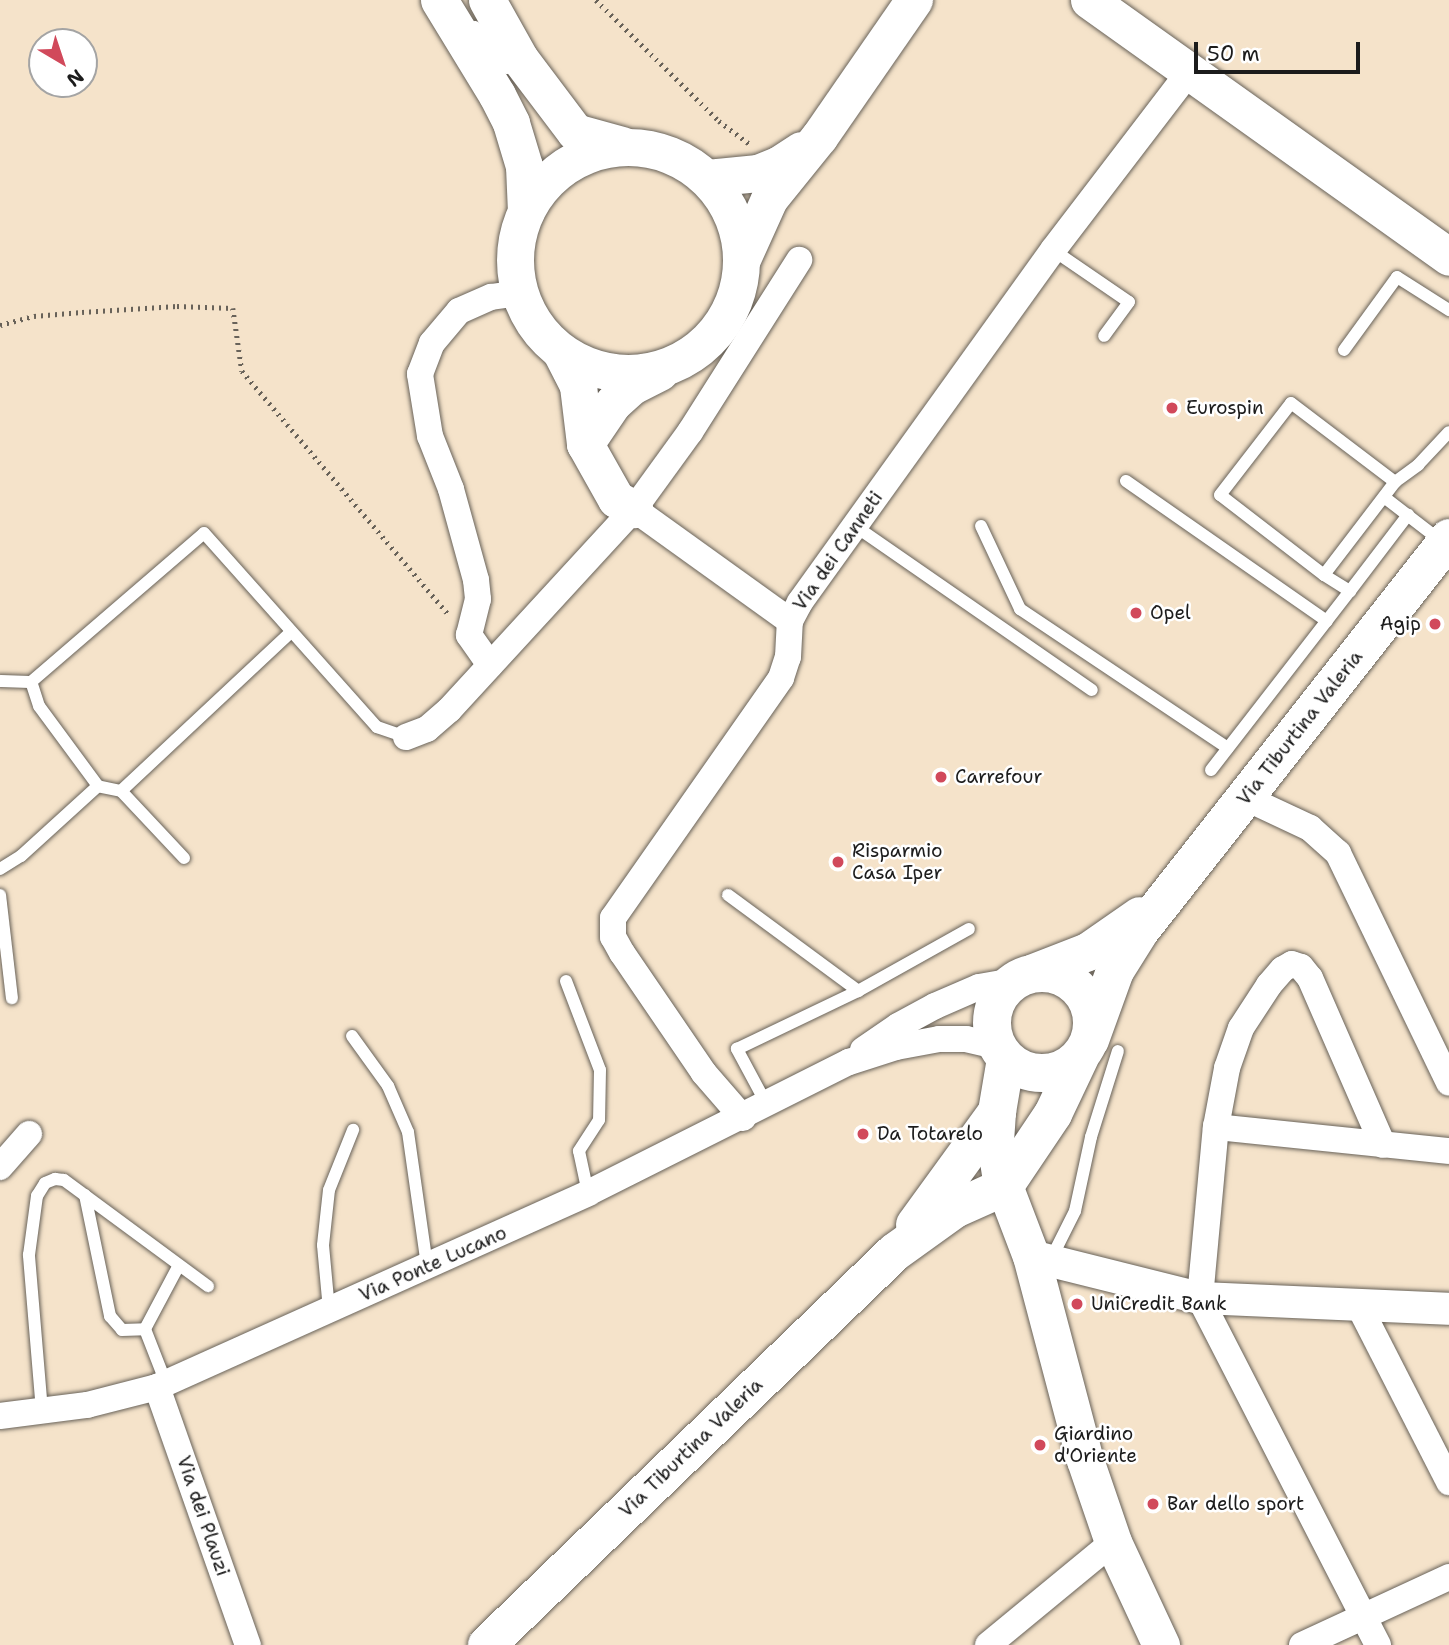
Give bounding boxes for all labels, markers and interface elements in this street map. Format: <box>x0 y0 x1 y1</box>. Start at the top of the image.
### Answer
north arrow <box>28 28 98 98</box>
scale bar <box>1197 28 1363 72</box>
text: 50 m <box>1207 40 1260 68</box>
text: N <box>62 64 89 93</box>
place label: Eurospin <box>1186 397 1264 419</box>
marker: Eurospin <box>1164 400 1180 416</box>
street label: Via dei Canneti <box>788 487 888 615</box>
place label: Opel <box>1150 602 1191 624</box>
marker: Opel <box>1128 605 1144 621</box>
place label: Agip <box>1380 613 1421 635</box>
marker: Agip <box>1427 616 1443 632</box>
street label: Via Tiburtina Valeria <box>1232 646 1368 810</box>
place label: Carrefour <box>955 766 1042 788</box>
marker: Carrefour <box>933 769 949 785</box>
place label: Risparmio Casa Iper <box>852 840 943 884</box>
marker: Risparmio Casa Iper <box>830 854 846 870</box>
place label: Da Totarelo <box>877 1123 983 1145</box>
marker: Da Totarelo <box>855 1126 871 1142</box>
street label: Via Ponte Lucano <box>356 1221 510 1307</box>
place label: UniCredit Bank <box>1091 1293 1227 1315</box>
marker: UniCredit Bank <box>1069 1296 1085 1312</box>
street label: Via Tiburtina Valeria <box>615 1374 767 1522</box>
place label: Giardino d'Oriente <box>1054 1423 1137 1467</box>
marker: Giardino d'Oriente <box>1032 1437 1048 1453</box>
street label: Via dei Plauzi <box>172 1453 234 1579</box>
place label: Bar dello sport <box>1167 1493 1304 1515</box>
marker: Bar dello sport <box>1145 1496 1161 1512</box>

